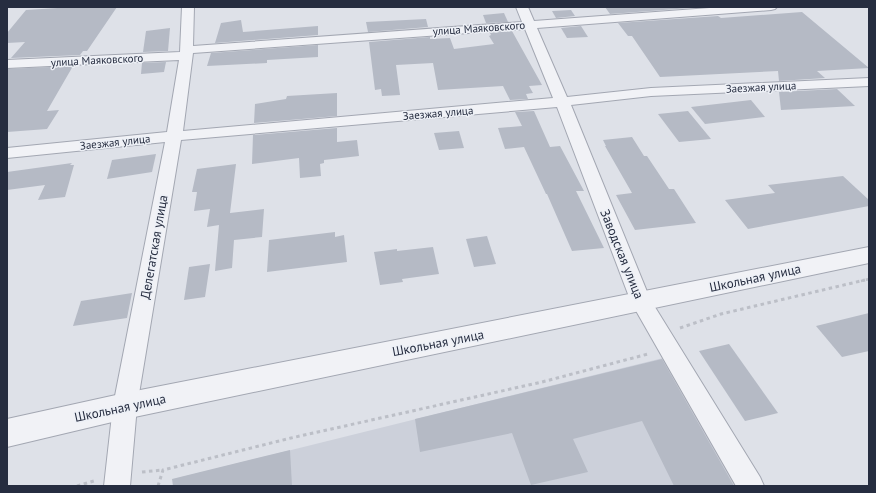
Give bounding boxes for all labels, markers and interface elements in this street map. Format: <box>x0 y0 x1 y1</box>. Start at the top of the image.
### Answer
street label: улица Маяковского <box>432 18 526 38</box>
street label: улица Маяковского <box>50 51 144 69</box>
street label: Заезжая улица <box>725 78 797 96</box>
street label: Заезжая улица <box>402 103 474 123</box>
street label: Заезжая улица <box>79 131 151 153</box>
street label: Делегатская улица <box>136 194 172 300</box>
street label: Заводская улица <box>596 207 648 301</box>
street label: Школьная улица <box>708 260 802 296</box>
street label: Школьная улица <box>391 326 485 360</box>
street label: Школьная улица <box>73 390 167 426</box>

